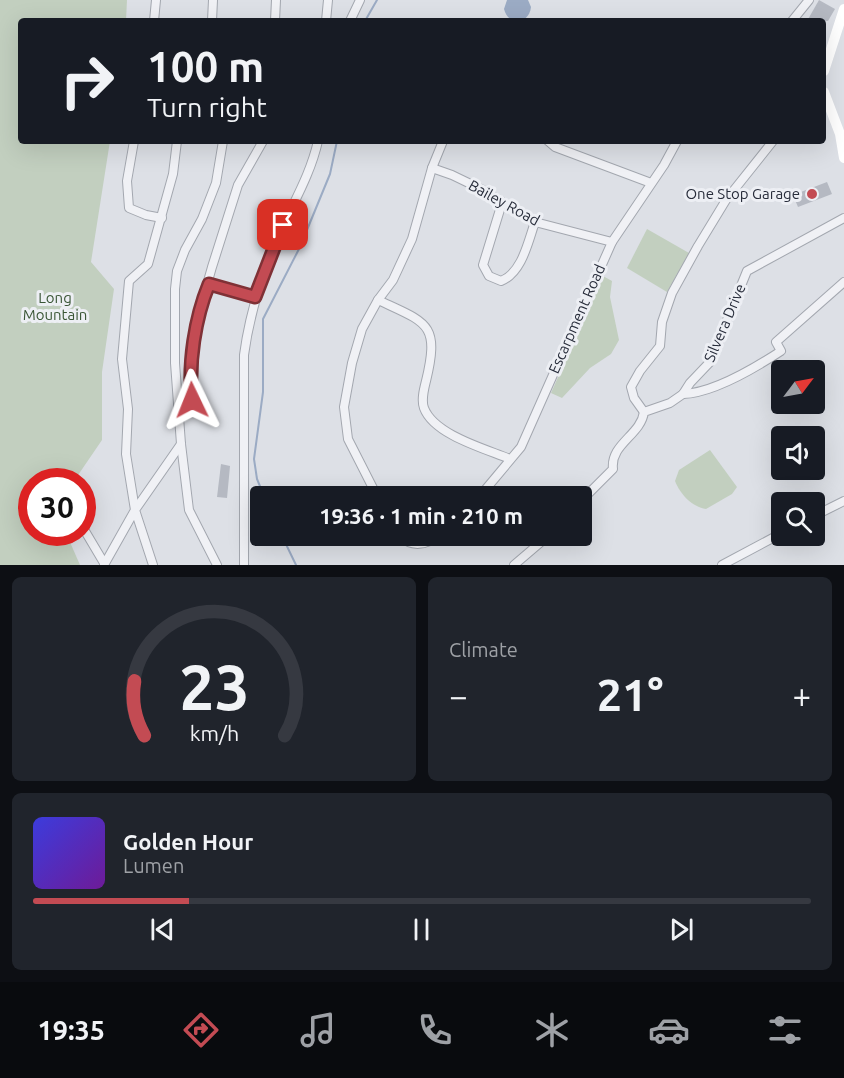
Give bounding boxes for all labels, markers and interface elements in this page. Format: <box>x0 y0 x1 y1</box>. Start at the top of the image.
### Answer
icon: right <box>48 42 126 120</box>
text: 100 m <box>147 43 264 90</box>
text: Turn right <box>147 92 267 122</box>
street label: Bailey Road <box>466 176 543 229</box>
place label: One Stop Garage <box>685 185 800 202</box>
marker: One Stop Garage <box>805 187 819 201</box>
pin <box>257 199 308 250</box>
icon: arrive <box>266 208 299 241</box>
street label: Escarpment Road <box>545 262 608 376</box>
street label: Silvera Drive <box>700 281 749 364</box>
park label: Long Mountain <box>23 289 87 323</box>
north arrow <box>771 360 825 414</box>
map controls <box>771 360 825 546</box>
position arrow <box>160 368 224 432</box>
button: sound <box>771 426 825 480</box>
speed limit sign: 30 <box>18 468 96 546</box>
button: search <box>771 492 825 546</box>
text: 19:36 · 1 min · 210 m <box>319 503 523 528</box>
text: Climate <box>449 638 518 661</box>
text: 23 <box>179 652 249 722</box>
text: 21° <box>597 669 663 720</box>
text: − <box>449 677 468 714</box>
text: + <box>792 677 811 714</box>
text: km/h <box>189 721 239 745</box>
text: Golden Hour <box>123 829 253 854</box>
text: Lumen <box>123 854 184 877</box>
icon: previous <box>146 913 179 946</box>
icon: pause <box>405 913 438 946</box>
icon: next <box>665 913 698 946</box>
icon: directions <box>180 1009 222 1051</box>
icon: music <box>297 1009 339 1051</box>
icon: phone <box>414 1009 456 1051</box>
icon: climate <box>531 1009 573 1051</box>
icon: car <box>648 1009 690 1051</box>
icon: filters <box>764 1009 806 1051</box>
text: 19:35 <box>37 1015 105 1045</box>

